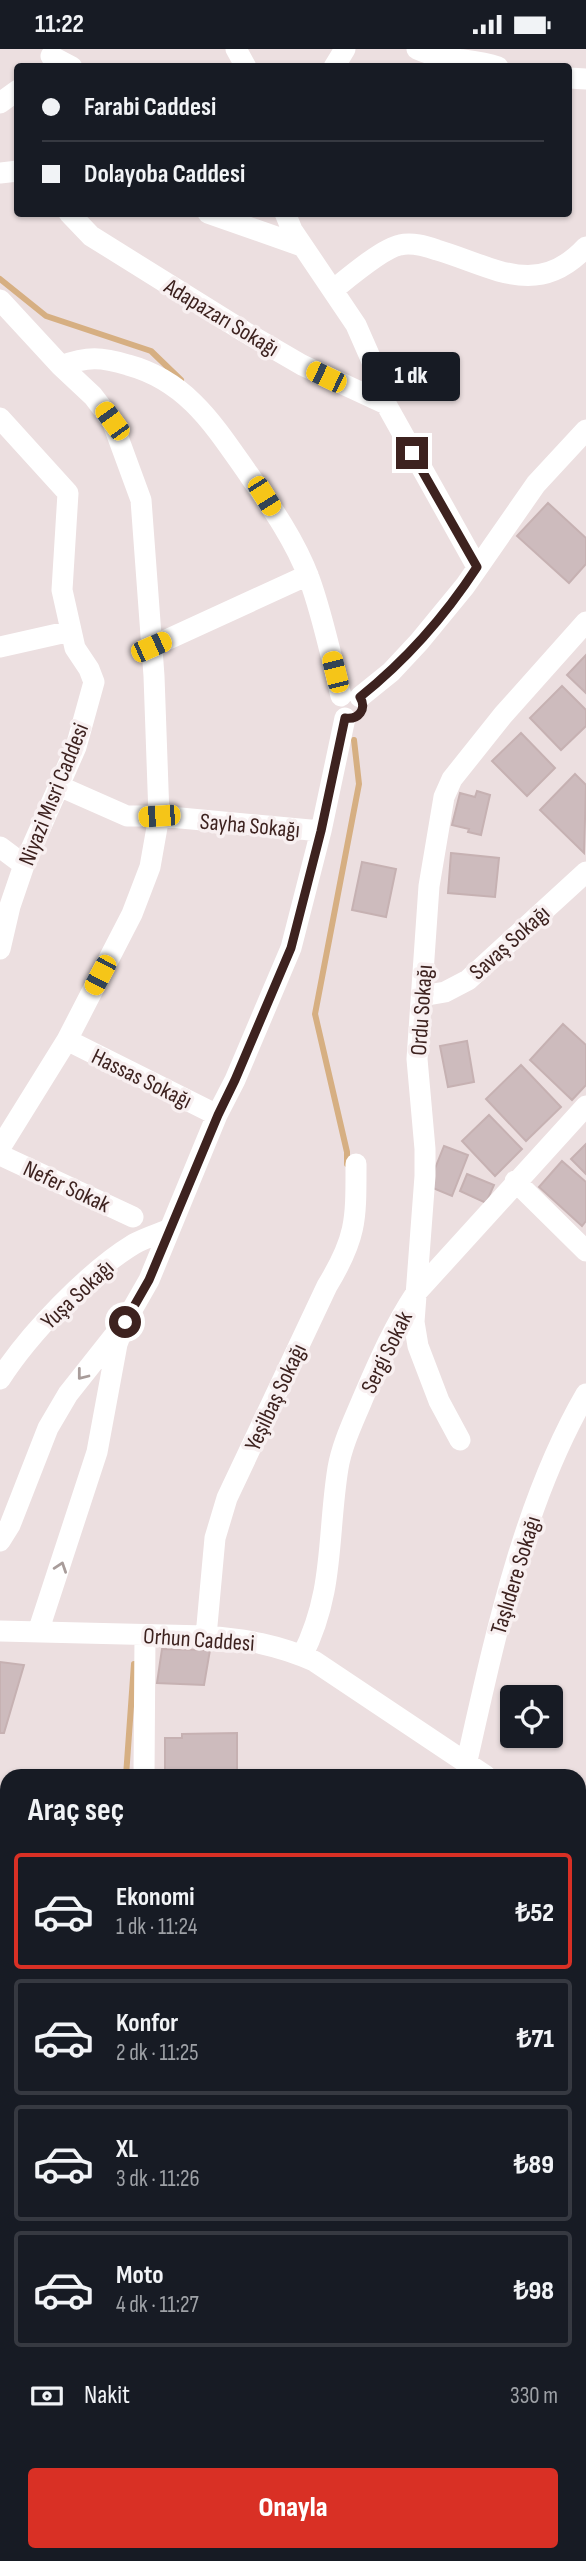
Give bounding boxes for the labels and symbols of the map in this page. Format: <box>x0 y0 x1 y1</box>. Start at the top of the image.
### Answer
street label: Adapazarı Sokağı <box>158 272 284 363</box>
callout: 1 dk <box>363 351 461 401</box>
car <box>303 358 350 396</box>
car <box>92 398 133 444</box>
route end <box>396 437 428 469</box>
car <box>244 473 285 519</box>
car <box>128 629 175 665</box>
car <box>320 649 351 695</box>
street label: Niyazi Mısri Caddesi <box>13 719 95 870</box>
car <box>138 804 181 828</box>
street label: Sayha Sokağı <box>199 808 301 844</box>
street label: Savaş Sokağı <box>464 899 556 986</box>
car <box>81 952 120 998</box>
street label: Ordu Sokağı <box>405 964 439 1056</box>
street label: Hassas Sokağı <box>87 1043 196 1115</box>
street label: Nefer Sokak <box>19 1155 115 1219</box>
street label: Yuşa Sokağı <box>35 1254 120 1335</box>
route start <box>109 1306 141 1338</box>
street label: Sergi Sokak <box>355 1307 419 1398</box>
street label: Yeşilbaş Sokağı <box>239 1339 313 1456</box>
one-way arrow <box>78 1368 91 1380</box>
street label: Taşlıdere Sokağı <box>485 1513 547 1638</box>
one-way arrow <box>53 1561 67 1574</box>
street label: Orhun Caddesi <box>142 1622 256 1658</box>

